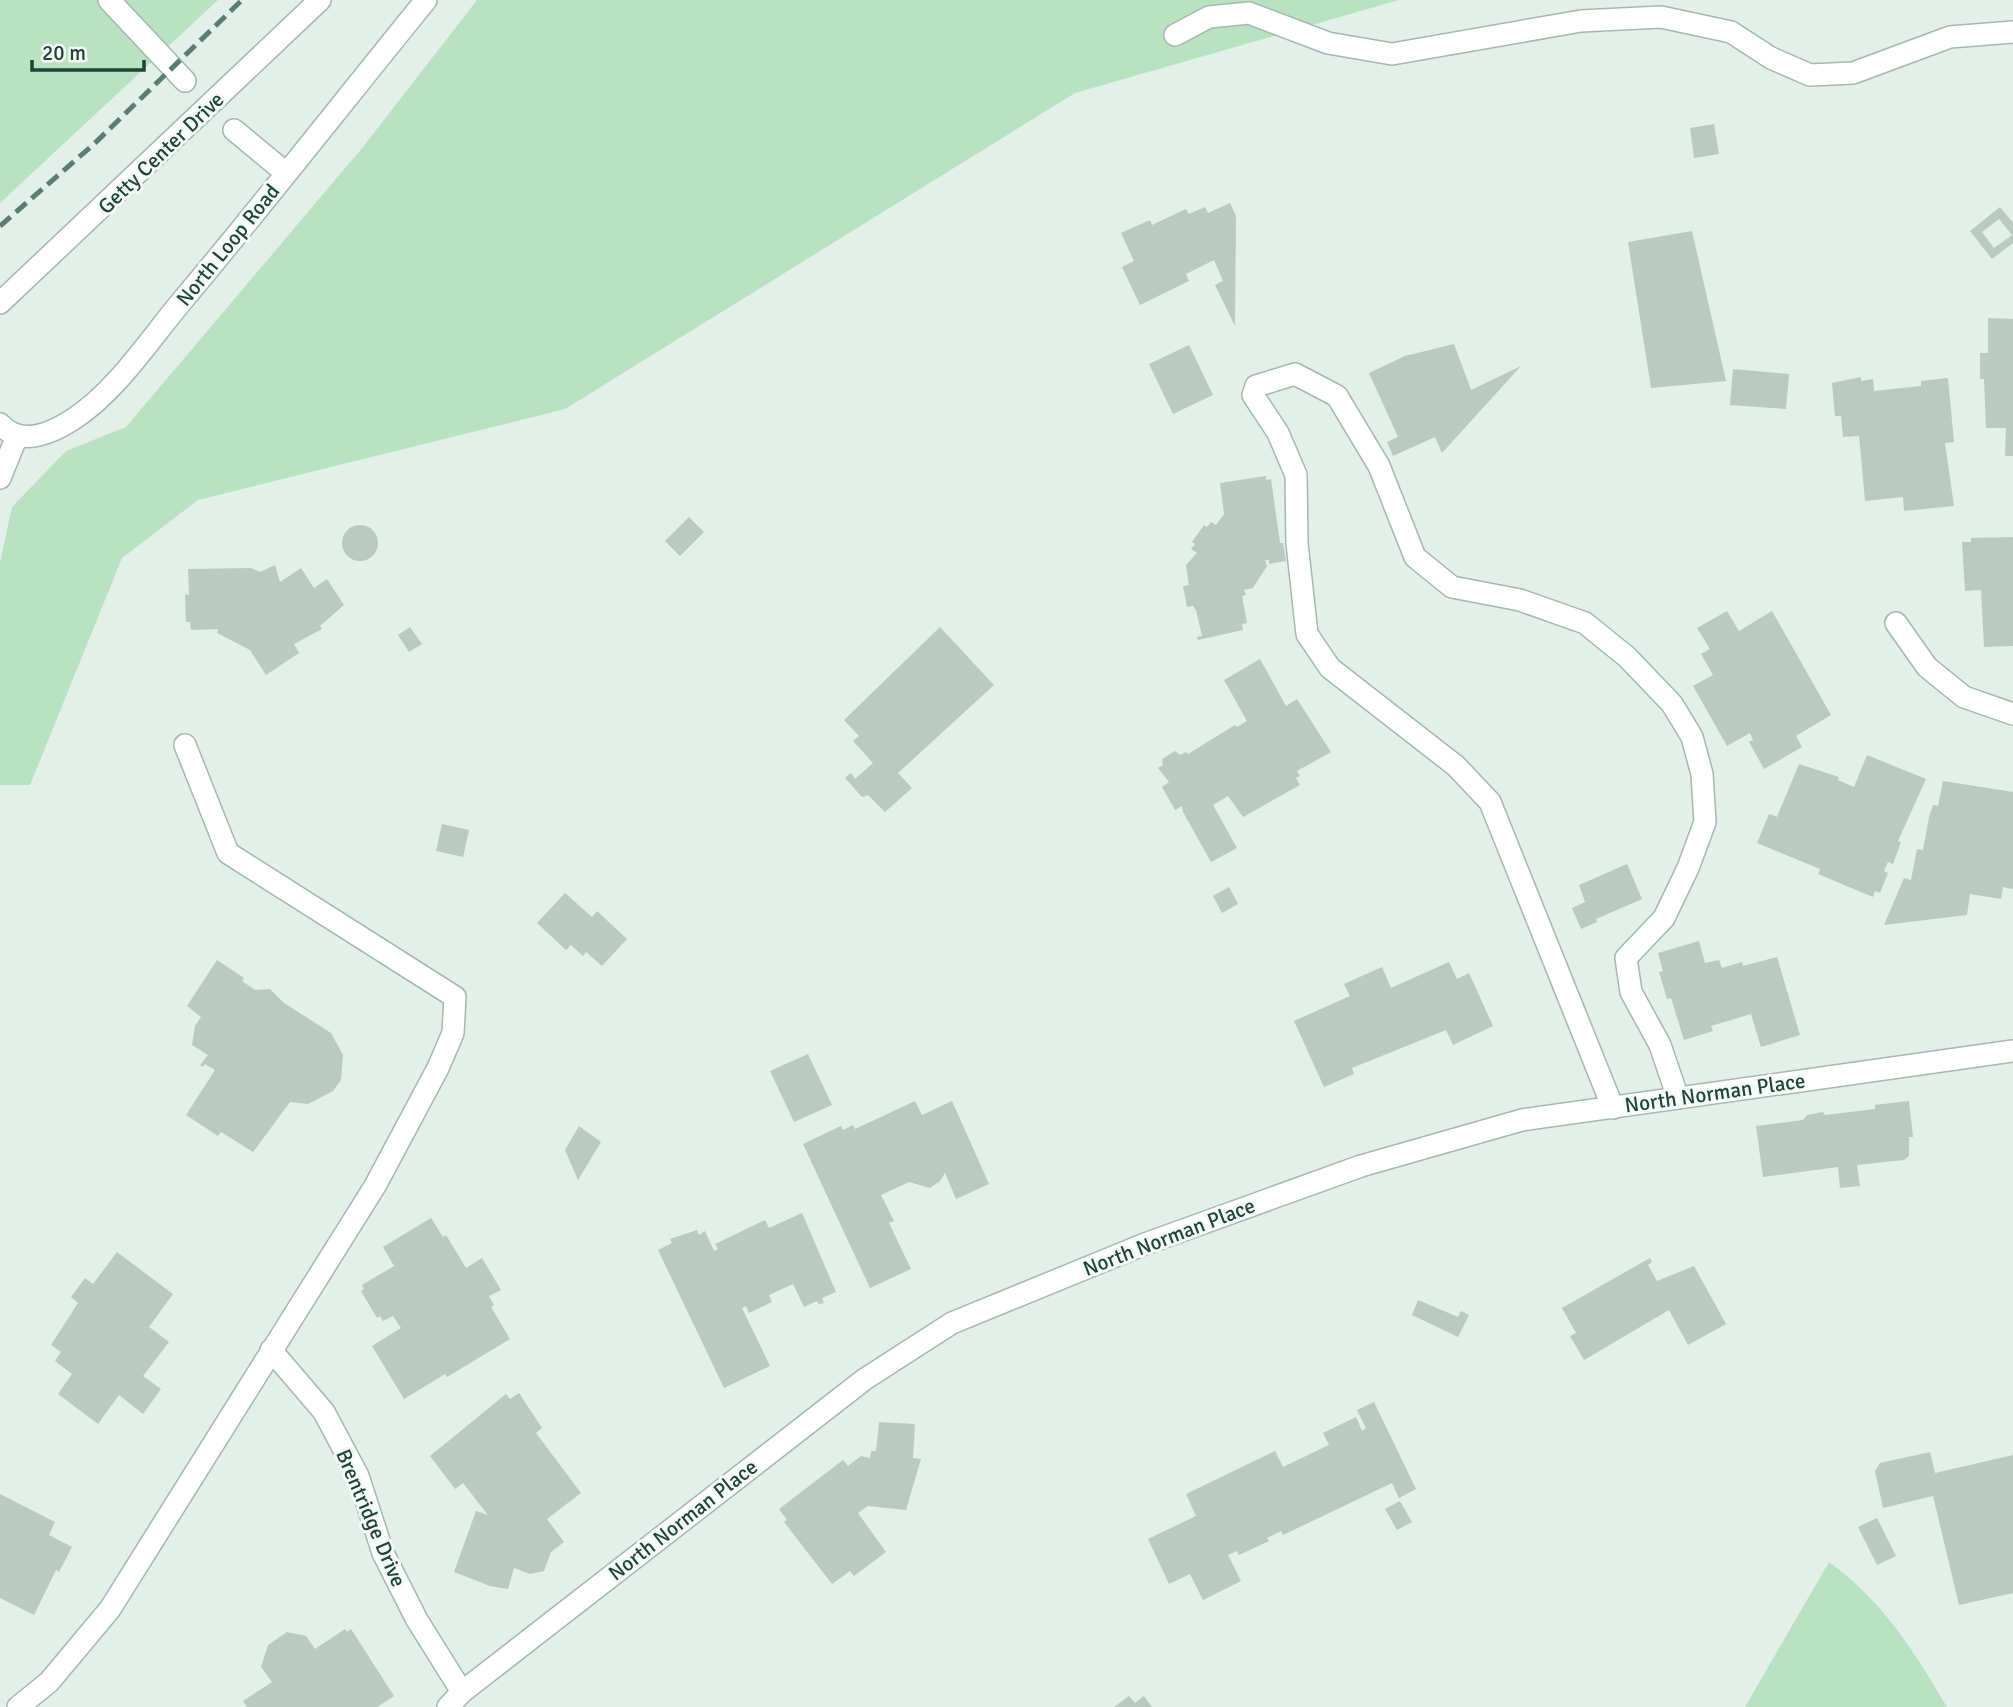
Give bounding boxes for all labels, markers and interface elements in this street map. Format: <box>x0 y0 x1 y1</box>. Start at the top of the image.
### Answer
scale bar <box>32 28 144 72</box>
text: 20 m <box>42 40 86 66</box>
street label: Getty Center Drive <box>93 86 229 220</box>
street label: North Loop Road <box>171 179 285 311</box>
street label: North Norman Place <box>1623 1067 1807 1119</box>
street label: North Norman Place <box>1079 1192 1259 1282</box>
street label: Brentridge Drive <box>330 1445 412 1591</box>
street label: North Norman Place <box>603 1454 763 1586</box>

